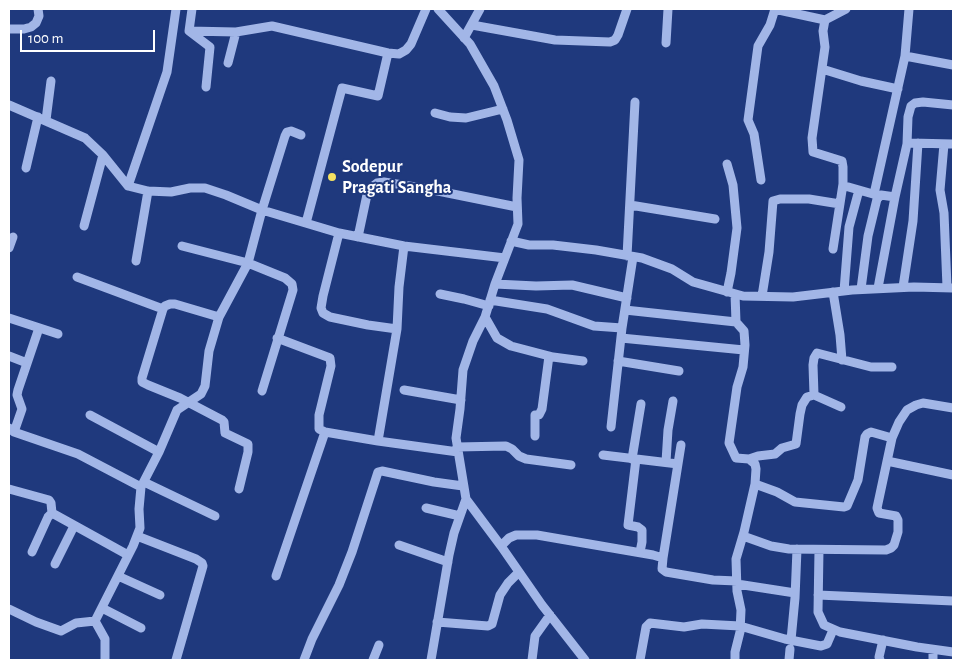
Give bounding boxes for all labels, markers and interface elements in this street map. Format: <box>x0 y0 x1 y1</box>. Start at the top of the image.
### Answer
scale bar <box>22 20 158 52</box>
text: 100 m <box>28 31 63 46</box>
place label: Sodepur Pragati Sangha <box>342 156 452 198</box>
marker: Sodepur Pragati Sangha <box>326 171 338 183</box>

